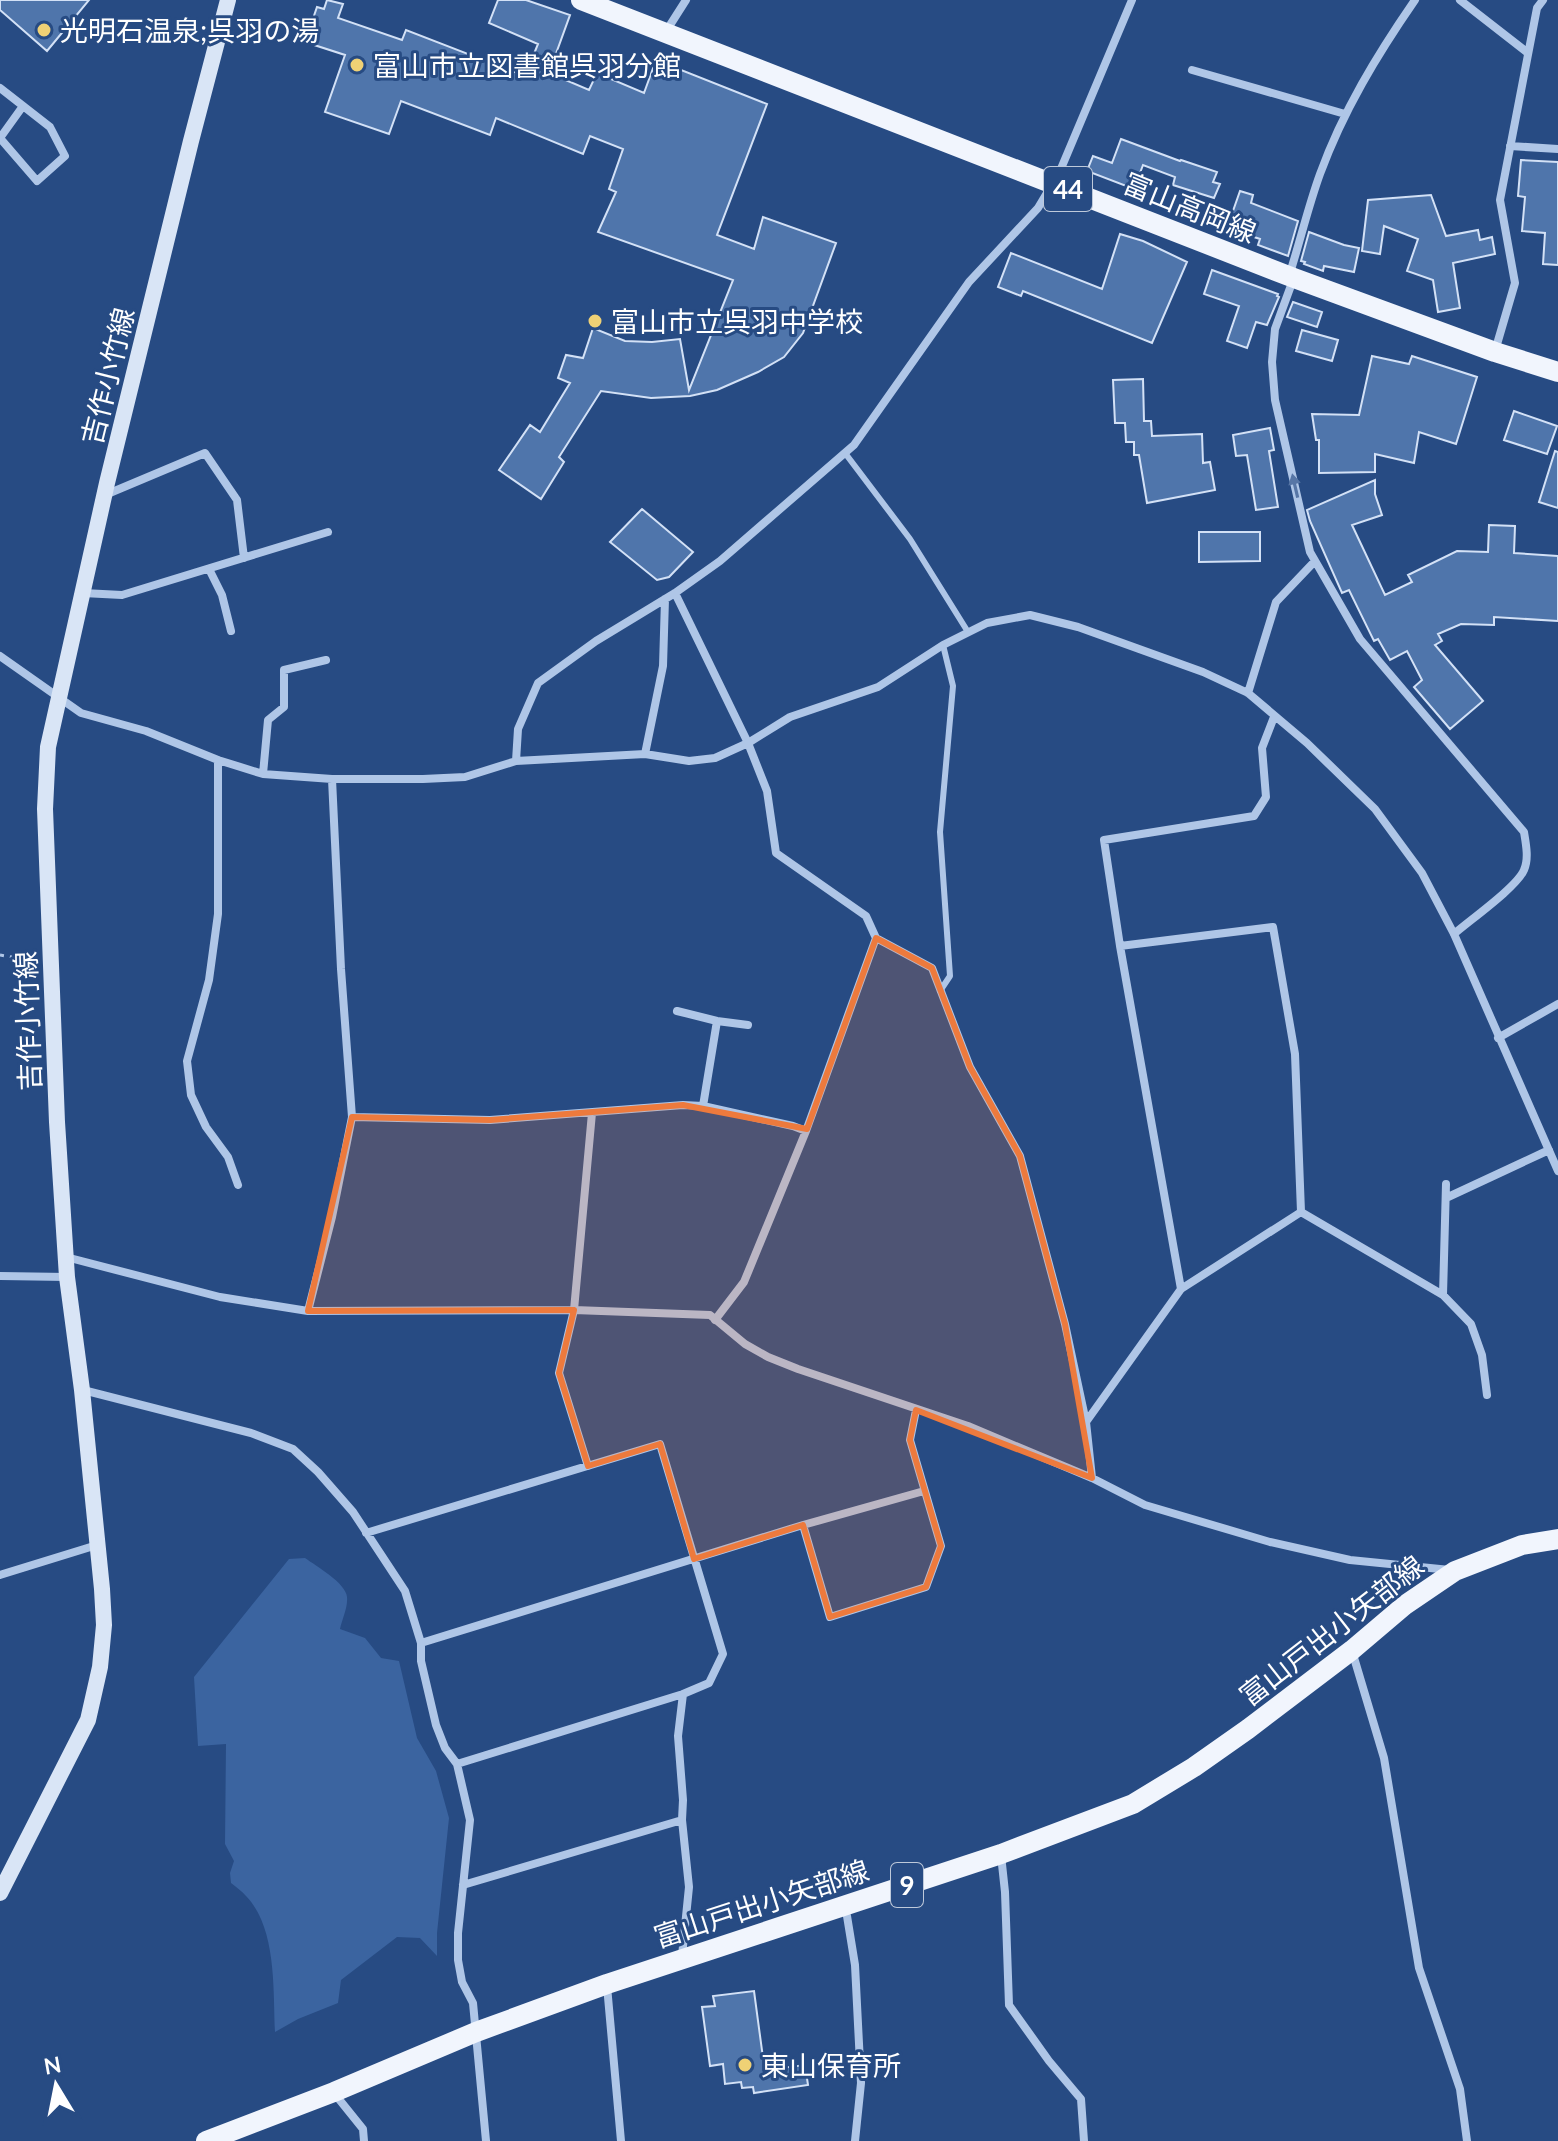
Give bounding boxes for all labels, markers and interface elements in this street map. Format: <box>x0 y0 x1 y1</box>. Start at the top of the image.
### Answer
place label: 光明石温泉;呉羽の湯 <box>60 13 319 47</box>
marker: 光明石温泉;呉羽の湯 <box>35 21 53 39</box>
place label: 富山市立図書館呉羽分館 <box>373 48 681 82</box>
marker: 富山市立図書館呉羽分館 <box>348 56 366 74</box>
street label: 富山高岡線 <box>1119 165 1261 249</box>
road number: 44 <box>1044 167 1092 211</box>
street label: 吉作小竹線 <box>74 304 140 448</box>
place label: 富山市立呉羽中学校 <box>611 304 863 338</box>
marker: 富山市立呉羽中学校 <box>586 312 604 330</box>
one-way arrow <box>1288 474 1300 499</box>
street label: 吉作小竹線 <box>8 950 46 1092</box>
street label: 富山戸出小矢部線 <box>1232 1548 1430 1712</box>
street label: 富山戸出小矢部線 <box>649 1852 873 1954</box>
road number: 9 <box>891 1863 923 1907</box>
north arrow <box>16 2045 96 2125</box>
place label: 東山保育所 <box>761 2048 901 2082</box>
text: N <box>42 2050 63 2080</box>
marker: 東山保育所 <box>736 2056 754 2074</box>

